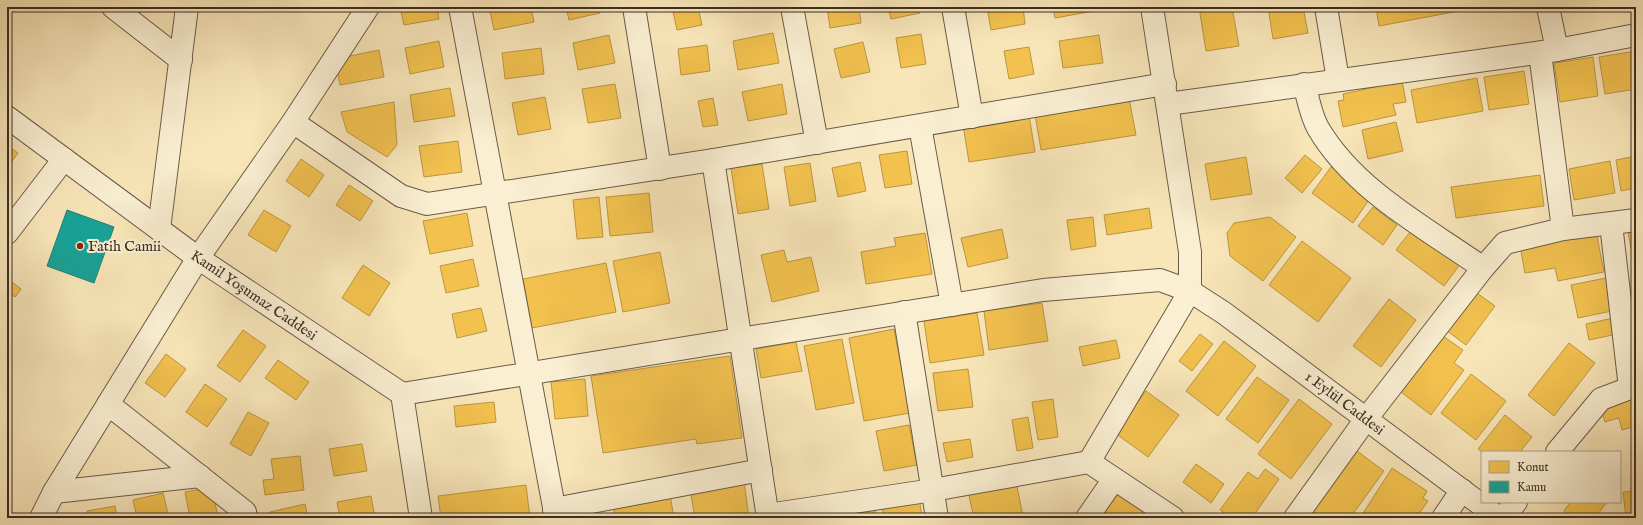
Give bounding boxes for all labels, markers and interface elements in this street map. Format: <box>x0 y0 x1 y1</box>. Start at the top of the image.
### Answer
place label: Fatih Camii <box>88 237 161 256</box>
marker: Fatih Camii <box>75 241 85 251</box>
street label: Kamil Yoşumaz Caddesi <box>187 246 321 345</box>
street label: 1 Eylül Caddesi <box>1301 367 1388 440</box>
legend <box>1481 451 1621 503</box>
text: Konut <box>1517 460 1549 475</box>
text: Kamu <box>1517 480 1546 495</box>

